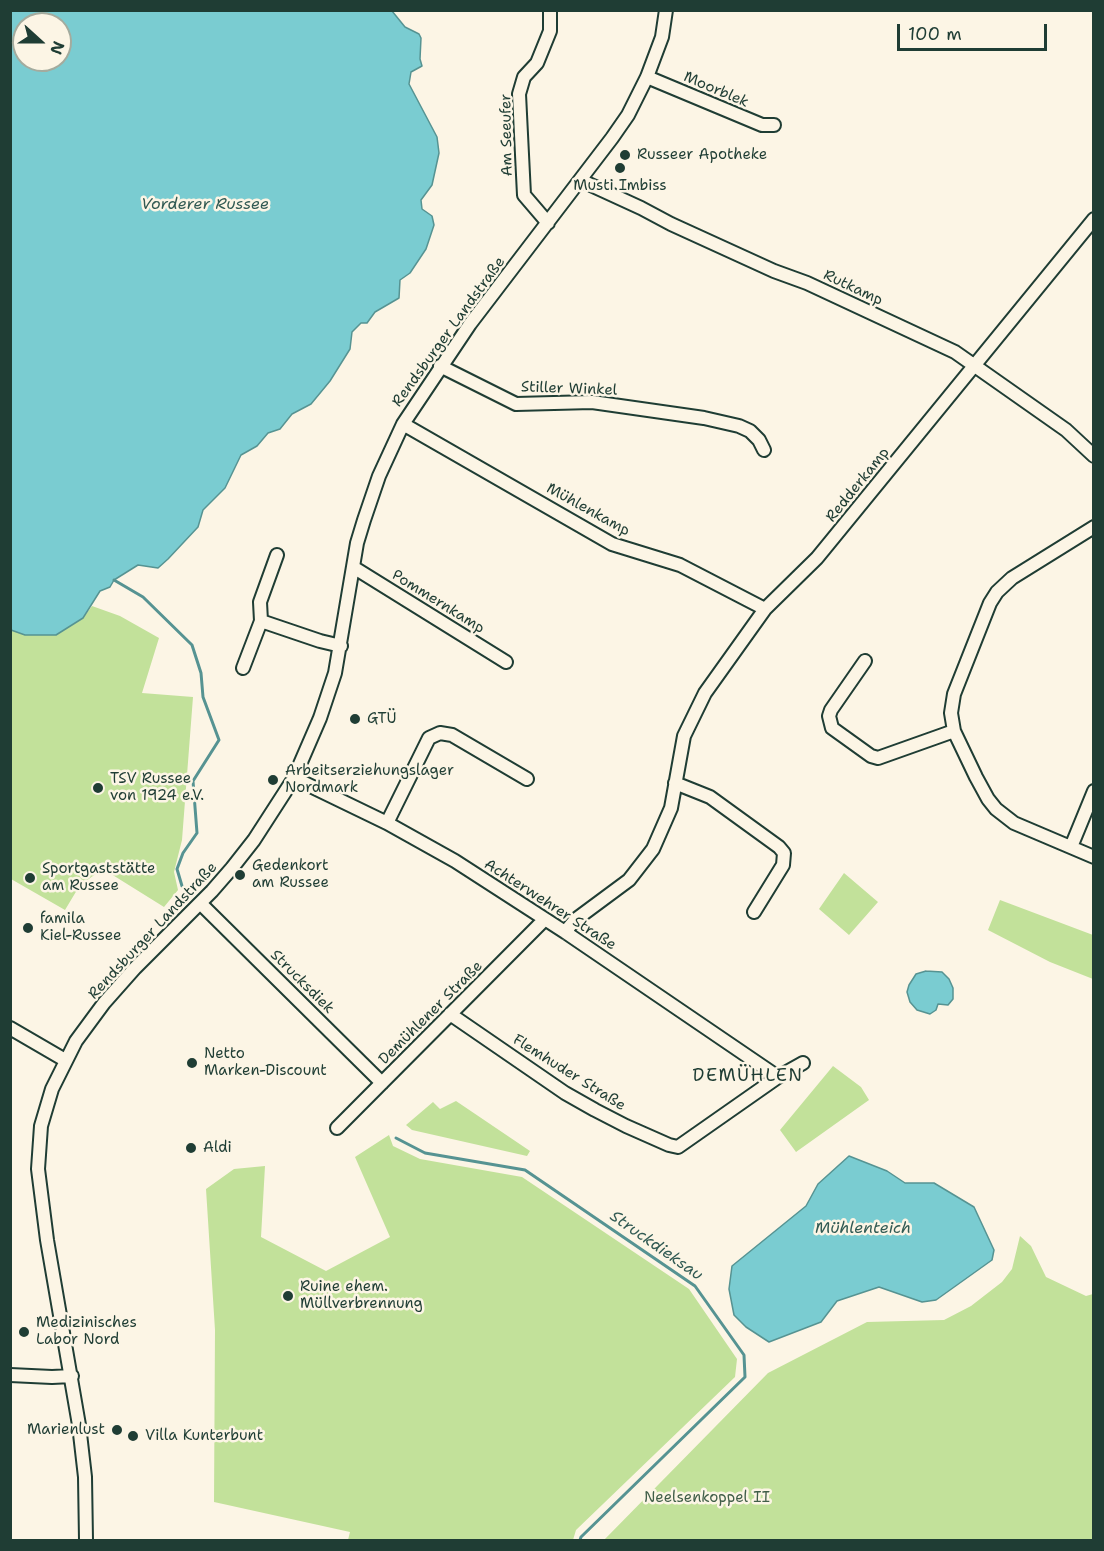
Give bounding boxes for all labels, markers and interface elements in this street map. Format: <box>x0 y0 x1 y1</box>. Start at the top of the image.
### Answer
north arrow <box>12 12 72 72</box>
scale bar <box>900 12 1050 50</box>
text: 100 m <box>908 22 962 46</box>
text: N <box>45 38 69 58</box>
street label: Moorblek <box>681 68 751 112</box>
street label: Am Seeufer <box>497 94 517 176</box>
place label: Russeer Apotheke <box>637 146 767 164</box>
marker: Russeer Apotheke <box>618 148 632 162</box>
marker: Musti Imbiss <box>613 161 627 175</box>
place label: Musti Imbiss <box>573 177 667 195</box>
water label: Vorderer Russee <box>141 195 269 215</box>
street label: Rendsburger Landstraße <box>389 254 509 410</box>
street label: Rutkamp <box>820 266 886 310</box>
street label: Stiller Winkel <box>520 378 618 400</box>
street label: Redderkamp <box>822 444 894 526</box>
street label: Mühlenkamp <box>543 480 633 540</box>
street label: Pommernkamp <box>388 566 488 638</box>
place label: GTÜ <box>367 710 397 728</box>
marker: GTÜ <box>348 712 362 726</box>
place label: Arbeitserziehungslager Nordmark <box>285 762 454 797</box>
place label: TSV Russee von 1924 e.V. <box>110 770 204 805</box>
marker: Arbeitserziehungslager Nordmark <box>266 773 280 787</box>
marker: TSV Russee von 1924 e.V. <box>91 781 105 795</box>
street label: Achterwehrer Straße <box>481 856 619 954</box>
place label: Gedenkort am Russee <box>252 857 329 892</box>
street label: Rendsburger Landstraße <box>85 859 221 1003</box>
place label: Sportgaststätte am Russee <box>42 860 156 895</box>
marker: Gedenkort am Russee <box>233 868 247 882</box>
marker: Sportgaststätte am Russee <box>23 871 37 885</box>
place label: famila Kiel-Russee <box>40 910 122 945</box>
marker: famila Kiel-Russee <box>21 921 35 935</box>
street label: Strucksdiek <box>266 946 338 1018</box>
street label: Demühlener Straße <box>375 957 487 1069</box>
street label: Flemhuder Straße <box>509 1031 629 1115</box>
place label: Netto Marken-Discount <box>204 1045 327 1080</box>
marker: Netto Marken-Discount <box>185 1056 199 1070</box>
district label: DEMÜHLEN <box>692 1065 804 1087</box>
place label: Aldi <box>203 1139 232 1157</box>
marker: Aldi <box>184 1141 198 1155</box>
water label: Struckdieksau <box>606 1207 706 1285</box>
water label: Mühlenteich <box>815 1219 911 1239</box>
place label: Ruine ehem. Müllverbrennung <box>300 1278 423 1313</box>
marker: Ruine ehem. Müllverbrennung <box>281 1289 295 1303</box>
place label: Medizinisches Labor Nord <box>36 1314 137 1349</box>
marker: Medizinisches Labor Nord <box>17 1325 31 1339</box>
place label: Marienlust <box>27 1421 105 1439</box>
marker: Marienlust <box>110 1423 124 1437</box>
place label: Villa Kunterbunt <box>145 1427 263 1445</box>
marker: Villa Kunterbunt <box>126 1429 140 1443</box>
park label: Neelsenkoppel II <box>644 1489 770 1507</box>

